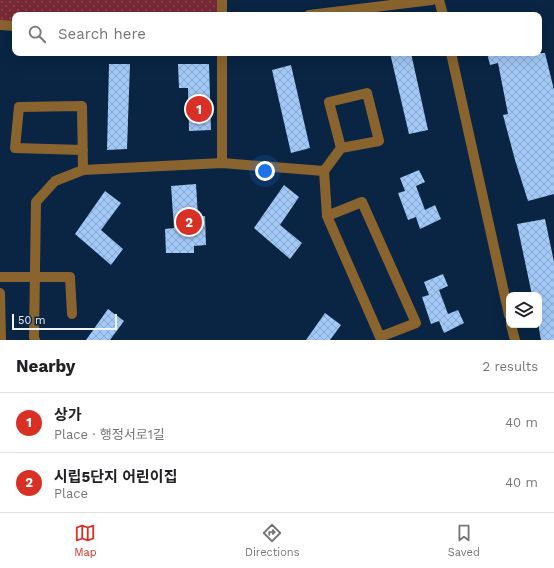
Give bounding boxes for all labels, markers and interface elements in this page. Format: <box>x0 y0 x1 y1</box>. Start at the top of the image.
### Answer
search box <box>12 12 542 56</box>
icon: search <box>26 23 48 45</box>
text: Search here <box>58 25 146 43</box>
pin: 1 <box>186 94 212 124</box>
your location <box>255 161 275 181</box>
pin: 2 <box>176 207 202 237</box>
map controls <box>506 292 542 328</box>
button: layers <box>506 292 542 328</box>
scale bar <box>12 312 117 331</box>
text: 50 m <box>18 314 45 327</box>
text: Nearby <box>16 356 75 376</box>
text: 2 results <box>483 359 538 374</box>
text: 상가 <box>54 406 82 424</box>
text: 1 <box>26 415 32 430</box>
text: 40 m <box>505 415 538 430</box>
text: Place · 행정서로1길 <box>54 427 165 442</box>
text: 시립5단지 어린이집 <box>54 468 177 486</box>
text: 2 <box>25 475 33 490</box>
text: 40 m <box>505 475 538 490</box>
text: Place <box>54 486 88 501</box>
tab: Map <box>74 522 97 559</box>
tab: Directions <box>245 522 299 559</box>
tab: Saved <box>448 522 480 559</box>

